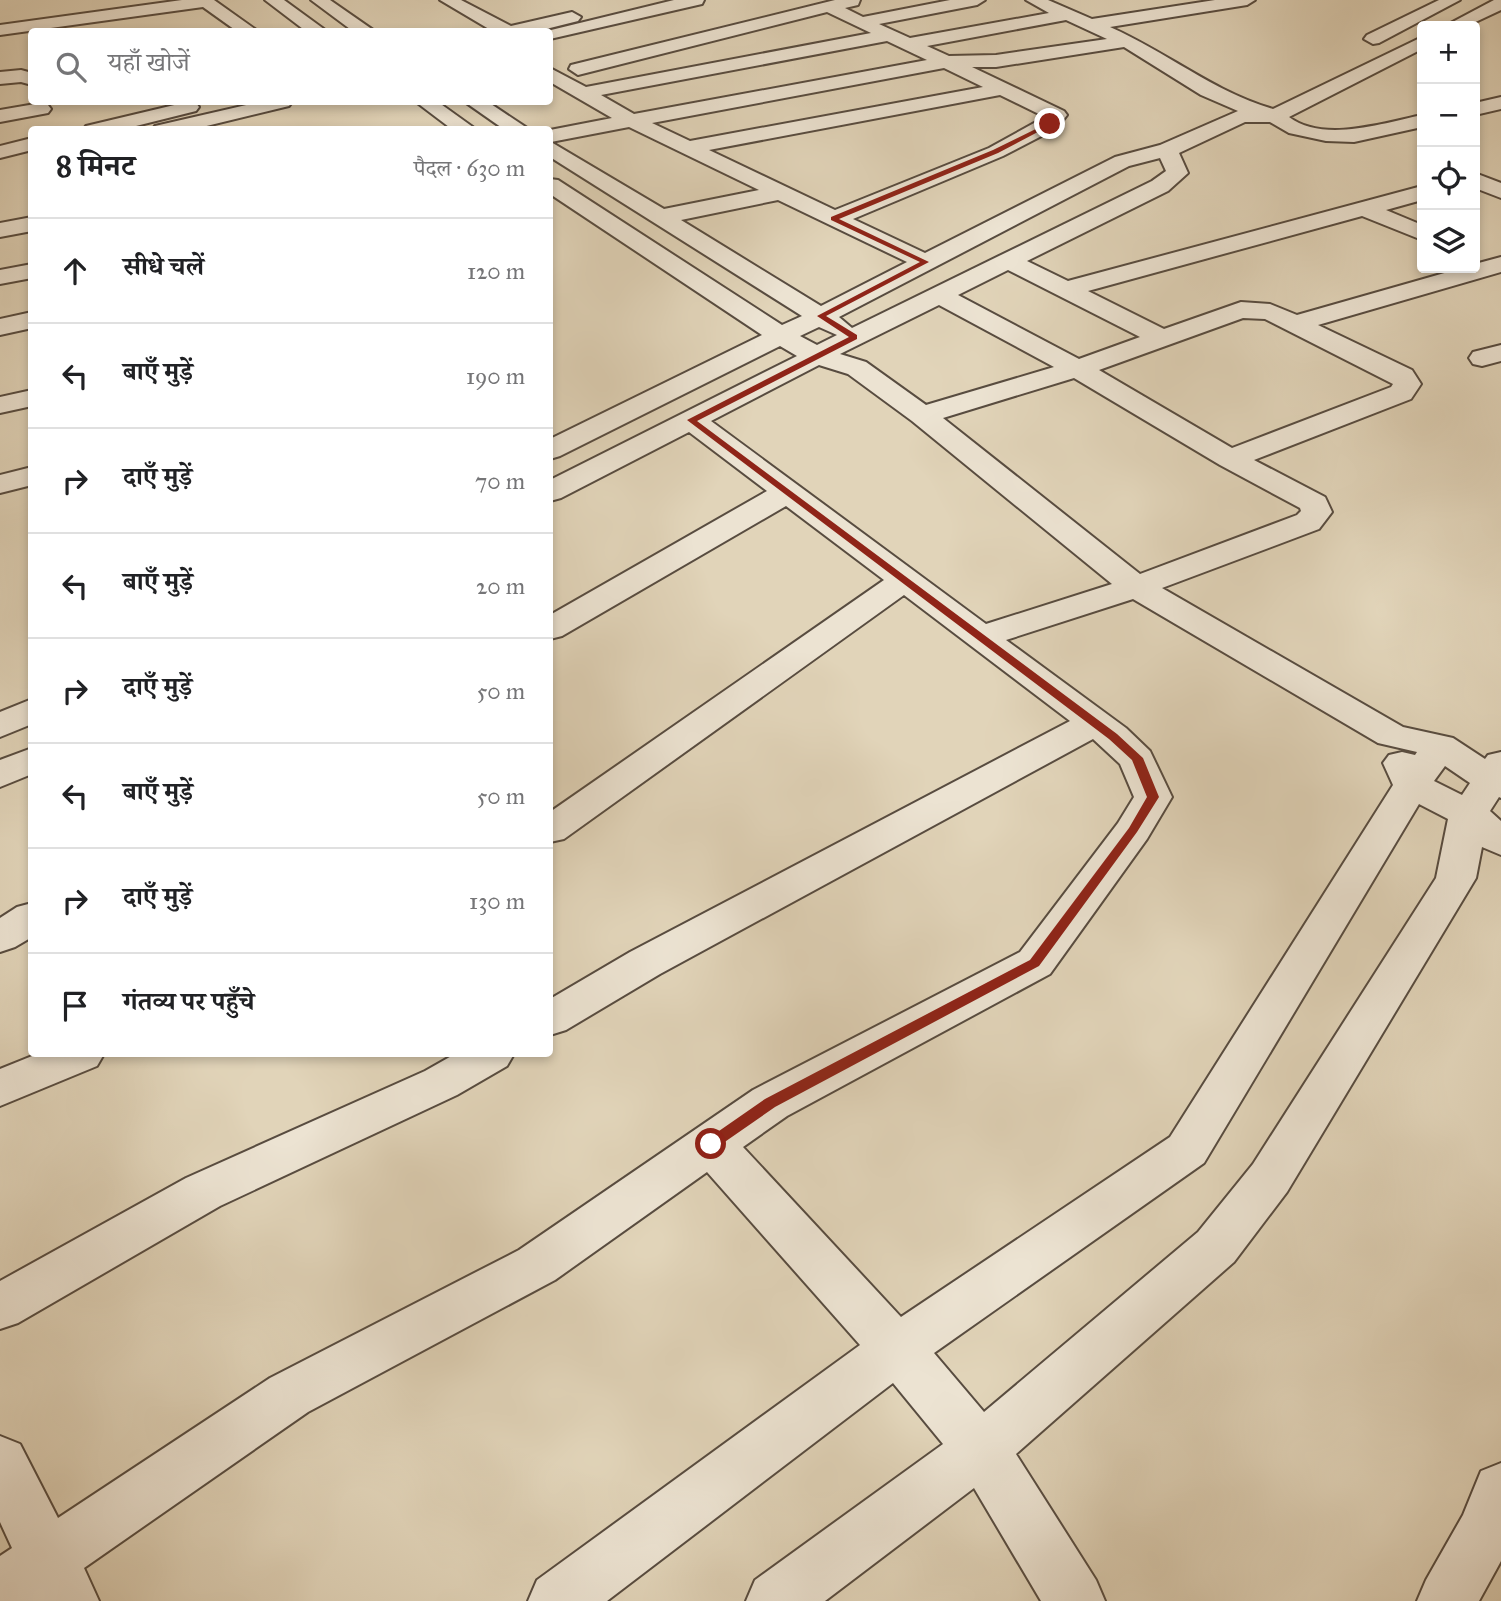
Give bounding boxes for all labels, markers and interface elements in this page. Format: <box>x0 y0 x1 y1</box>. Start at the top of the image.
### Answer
map controls <box>1417 21 1480 273</box>
button: + <box>1417 21 1480 84</box>
search box <box>28 28 553 105</box>
text: यहाँ खोजें <box>108 46 190 78</box>
icon: search <box>52 48 90 86</box>
button: − <box>1417 84 1480 147</box>
route end <box>1034 108 1065 139</box>
button: locate <box>1417 147 1480 210</box>
text: 8 मिनट <box>56 148 135 184</box>
text: पैदल · 630 m <box>414 154 525 182</box>
button: layers <box>1417 210 1480 273</box>
text: सीधे चलें <box>123 250 204 282</box>
icon: ahead <box>56 252 94 290</box>
text: 120 m <box>467 257 525 285</box>
text: बाएँ मुड़ें <box>123 355 193 387</box>
icon: left <box>56 357 94 395</box>
text: 190 m <box>466 362 525 390</box>
text: दाएँ मुड़ें <box>123 460 192 492</box>
icon: right <box>56 462 94 500</box>
text: 70 m <box>475 467 525 495</box>
text: बाएँ मुड़ें <box>123 565 193 597</box>
icon: left <box>56 567 94 605</box>
text: 20 m <box>476 572 525 600</box>
text: दाएँ मुड़ें <box>123 670 192 702</box>
icon: right <box>56 672 94 710</box>
text: 50 m <box>477 677 525 705</box>
text: बाएँ मुड़ें <box>123 775 193 807</box>
icon: left <box>56 777 94 815</box>
text: 50 m <box>477 782 525 810</box>
text: दाएँ मुड़ें <box>123 880 192 912</box>
icon: right <box>56 882 94 920</box>
text: 130 m <box>469 887 525 915</box>
text: गंतव्य पर पहुँचे <box>123 985 254 1017</box>
icon: arrive <box>56 987 94 1025</box>
route start <box>695 1128 726 1159</box>

